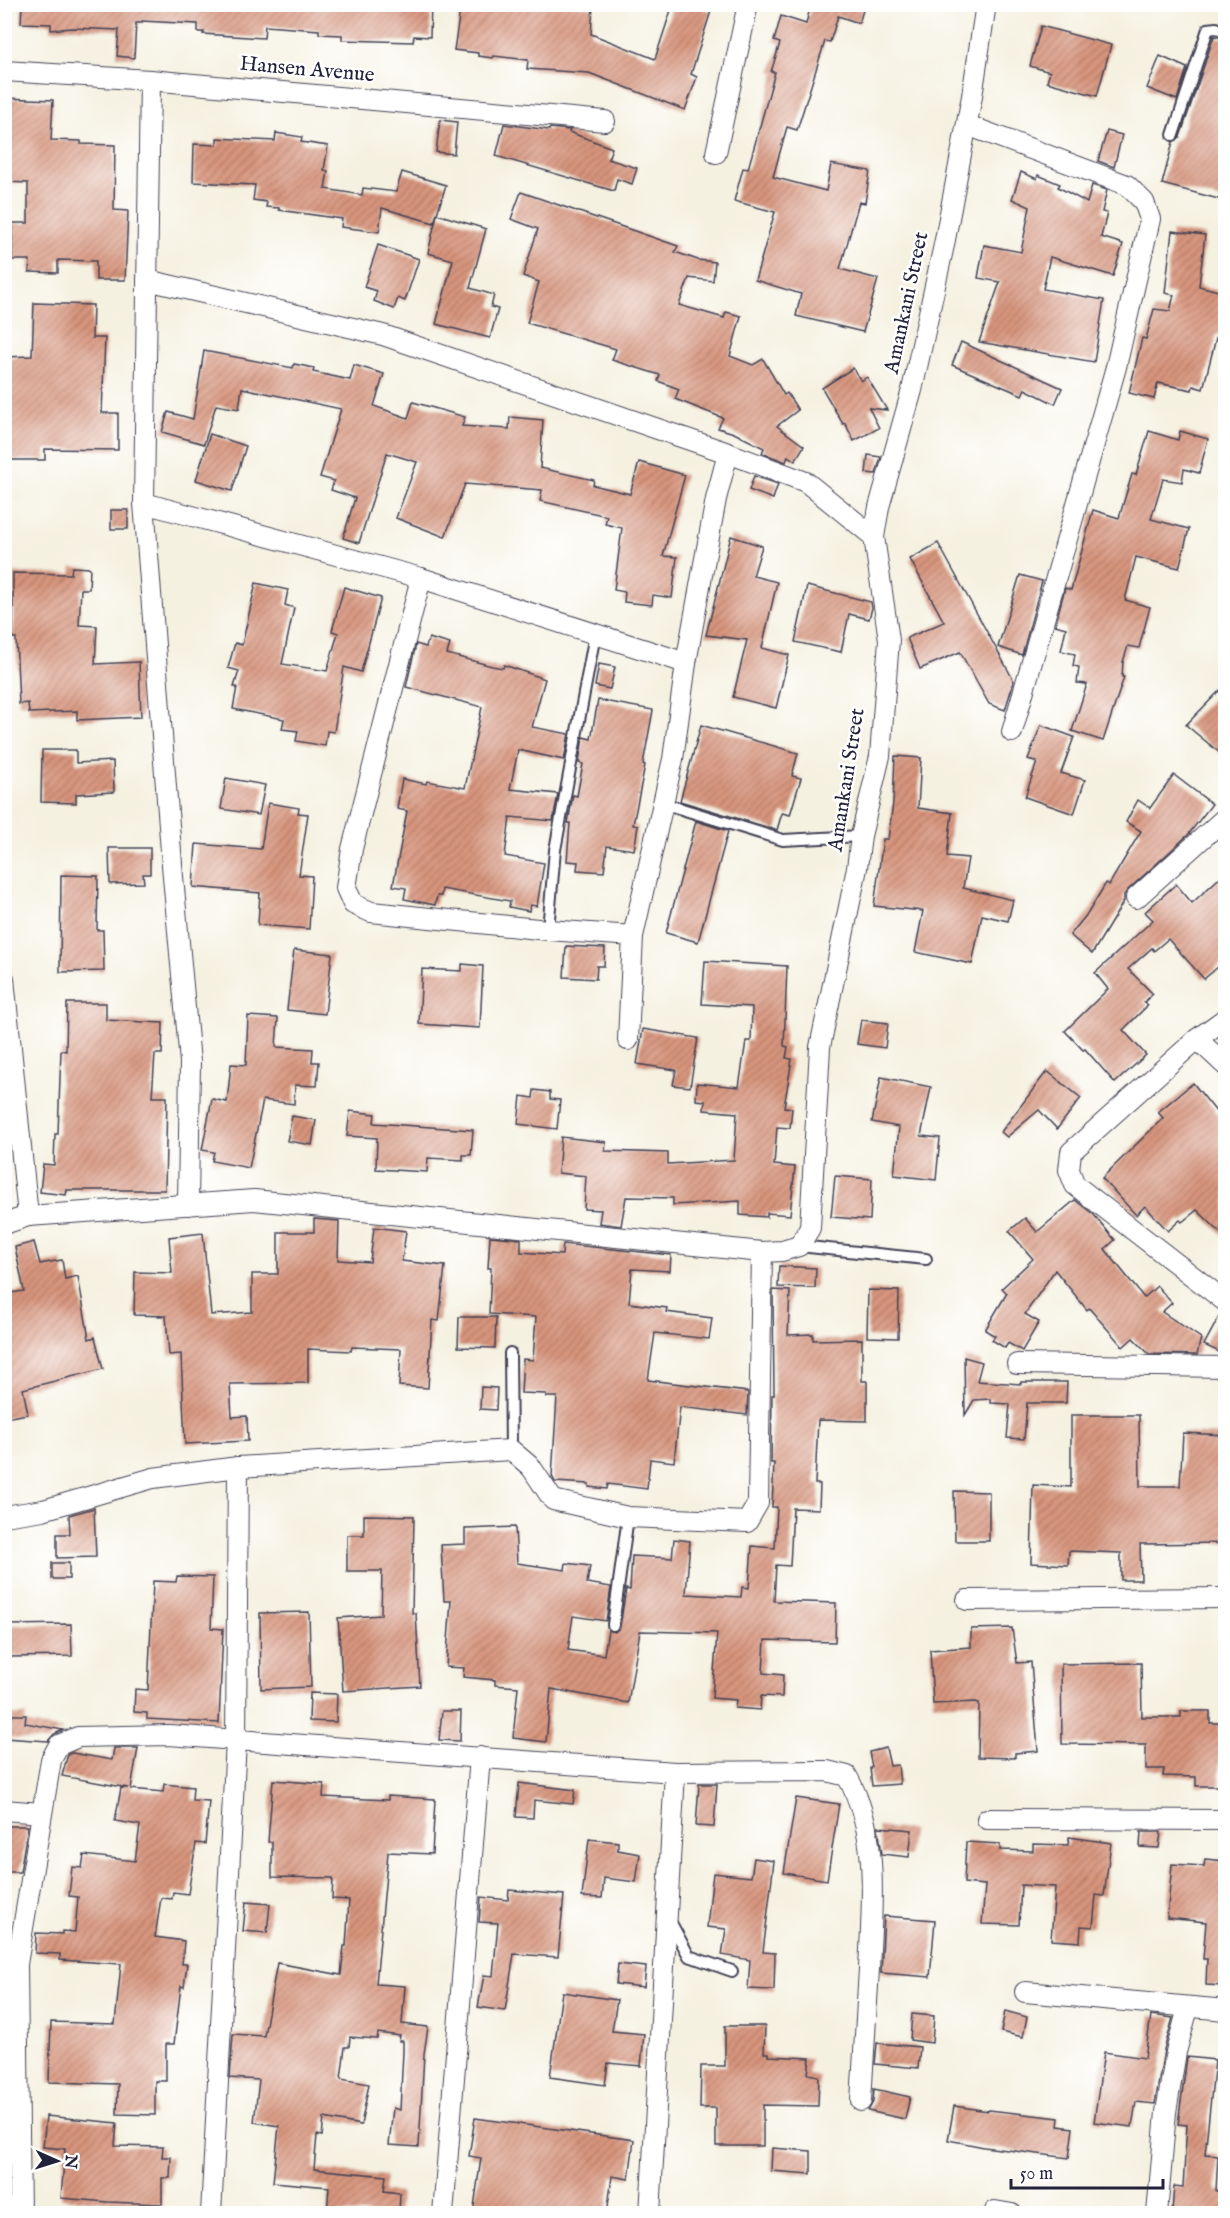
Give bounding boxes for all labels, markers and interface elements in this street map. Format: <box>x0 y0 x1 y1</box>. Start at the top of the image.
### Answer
street label: Hansen Avenue <box>238 51 376 89</box>
street label: Amankani Street <box>879 229 935 377</box>
street label: Amankani Street <box>822 706 872 854</box>
north arrow <box>27 2131 87 2191</box>
scale bar <box>1011 2152 1162 2190</box>
text: N <box>60 2153 80 2169</box>
text: 50 m <box>1020 2163 1053 2186</box>

